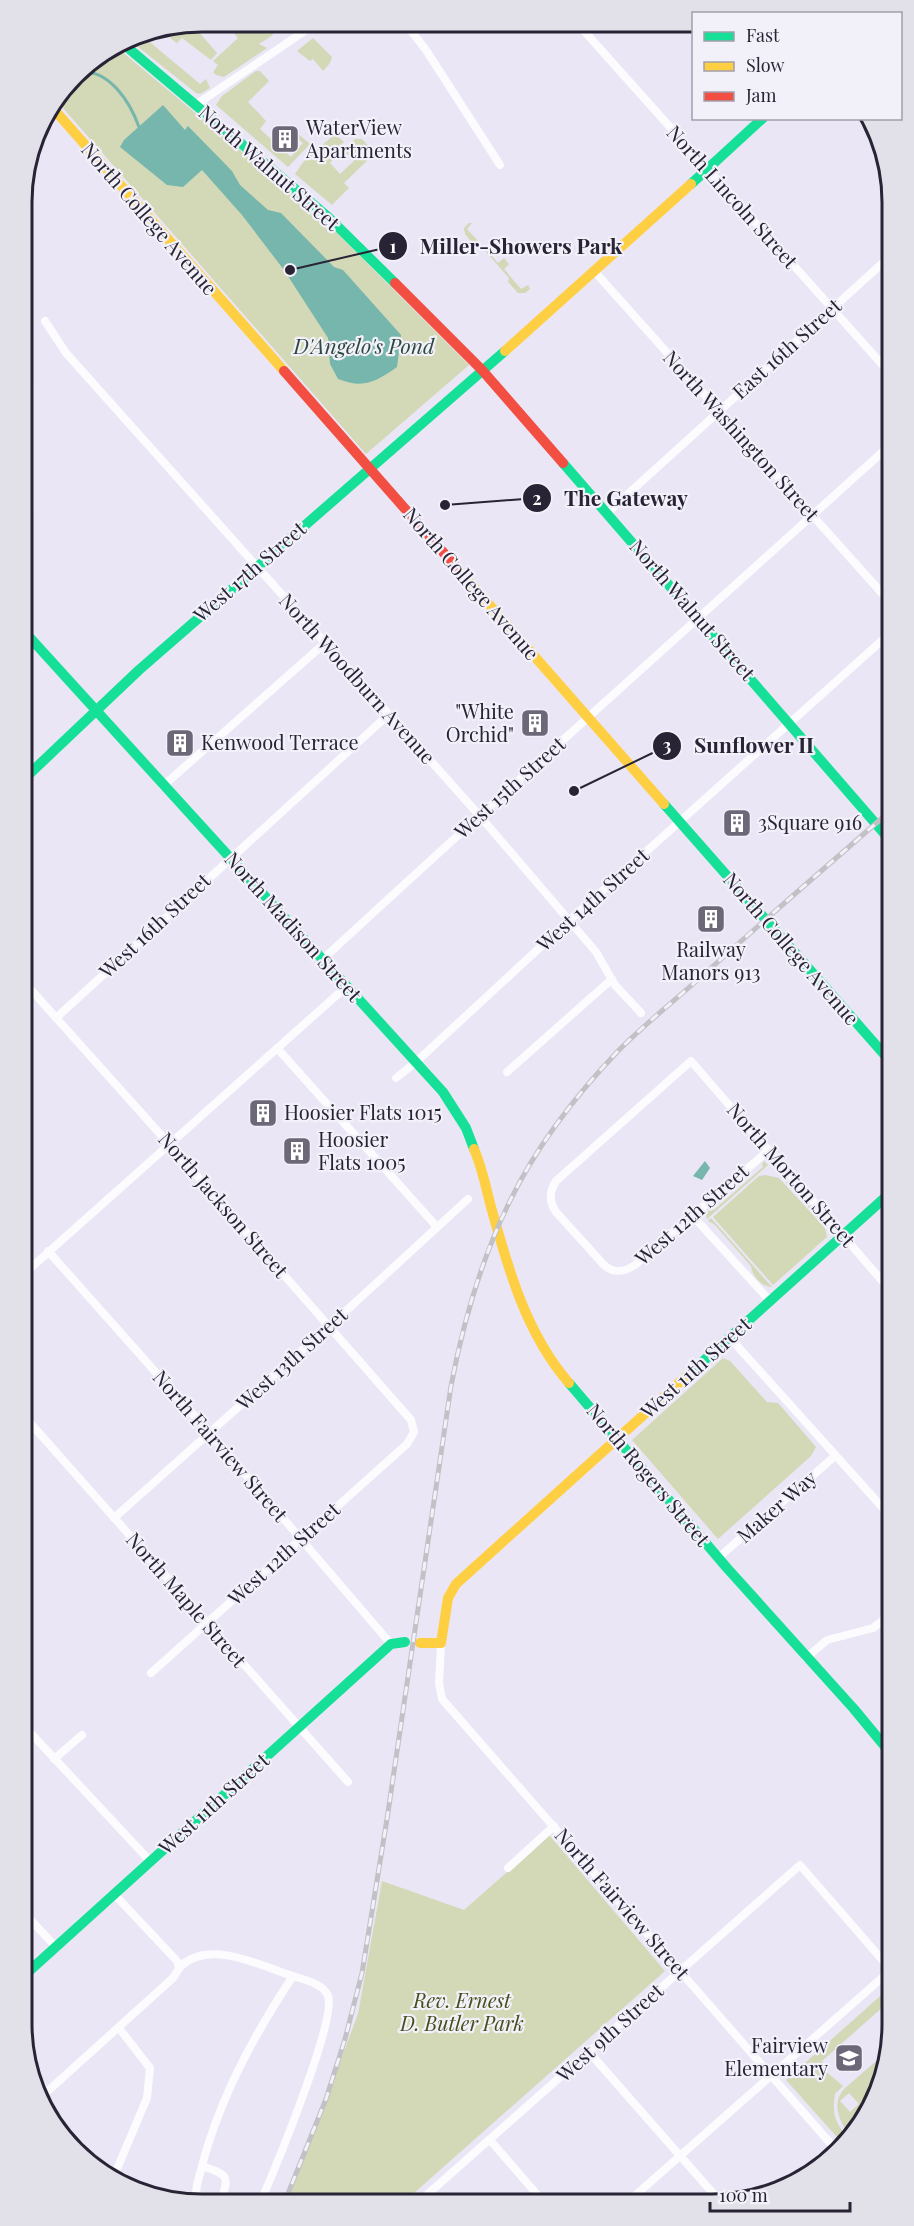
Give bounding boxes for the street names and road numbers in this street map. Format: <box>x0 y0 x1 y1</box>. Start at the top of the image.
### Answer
street label: North Walnut Street <box>194 98 347 236</box>
street label: North Lincoln Street <box>662 119 805 274</box>
street label: North College Avenue <box>76 136 224 300</box>
street label: East 16th Street <box>726 291 847 404</box>
street label: North Washington Street <box>658 344 827 527</box>
street label: North College Avenue <box>398 501 546 665</box>
street label: West 17th Street <box>186 514 312 628</box>
street label: North Walnut Street <box>624 533 762 686</box>
street label: North Woodburn Avenue <box>274 587 442 769</box>
street label: West 15th Street <box>447 729 571 845</box>
street label: West 14th Street <box>529 841 655 957</box>
street label: North Madison Street <box>220 845 369 1007</box>
street label: West 16th Street <box>92 866 216 984</box>
street label: North College Avenue <box>718 866 866 1030</box>
street label: North Morton Street <box>722 1096 863 1253</box>
street label: North Jackson Street <box>153 1125 296 1283</box>
street label: West 12th Street <box>628 1156 754 1271</box>
street label: West 13th Street <box>229 1300 353 1416</box>
street label: West 11th Street <box>633 1309 757 1424</box>
street label: North Fairview Street <box>148 1364 295 1527</box>
street label: North Rogers Street <box>581 1397 717 1552</box>
street label: Maker Way <box>730 1464 822 1548</box>
street label: West 12th Street <box>220 1495 345 1611</box>
street label: North Maple Street <box>121 1526 254 1673</box>
street label: West 11th Street <box>151 1745 275 1860</box>
street label: North Fairview Street <box>550 1822 697 1985</box>
street label: West 9th Street <box>549 1976 669 2088</box>

